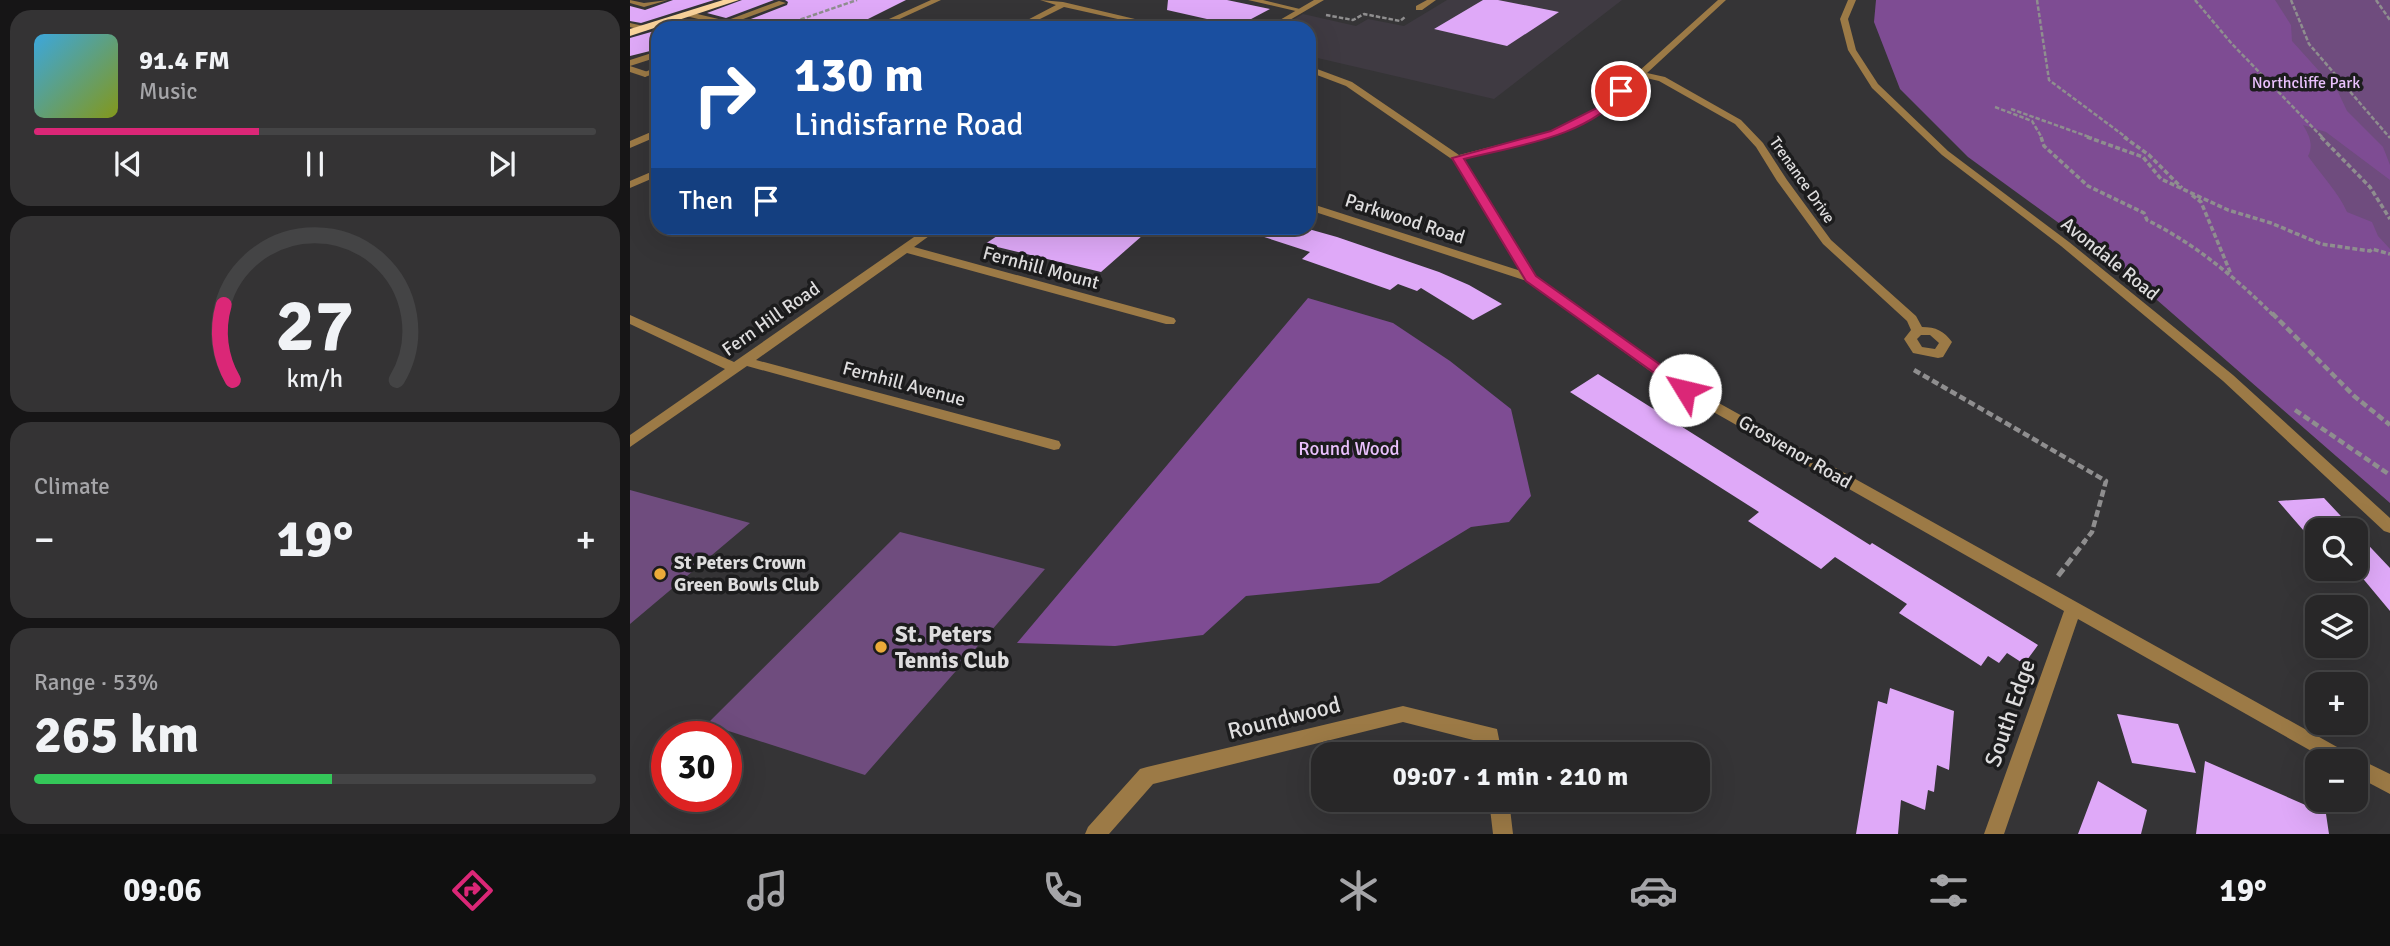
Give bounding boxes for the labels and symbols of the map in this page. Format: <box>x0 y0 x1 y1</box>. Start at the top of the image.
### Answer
pin <box>1591 61 1651 121</box>
park label: Northcliffe Park <box>2252 73 2360 93</box>
street label: Trenance Drive <box>1765 133 1839 227</box>
street label: Parkwood Road <box>1342 188 1468 250</box>
street label: Avondale Road <box>2056 212 2164 306</box>
street label: Fernhill Mount <box>980 241 1102 295</box>
street label: Fern Hill Road <box>717 276 825 362</box>
position arrow <box>1648 353 1722 427</box>
street label: Fernhill Avenue <box>840 356 968 412</box>
street label: Grosvenor Road <box>1734 410 1856 494</box>
park label: Round Wood <box>1298 437 1400 461</box>
place label: St Peters Crown Green Bowls Club <box>674 551 819 597</box>
marker: St Peters Crown Green Bowls Club <box>652 566 668 582</box>
place label: St. Peters Tennis Club <box>895 620 1009 675</box>
marker: St. Peters Tennis Club <box>873 639 889 655</box>
street label: South Edge <box>1978 656 2042 770</box>
street label: Roundwood <box>1225 690 1343 746</box>
speed limit sign: 30 <box>651 721 742 812</box>

